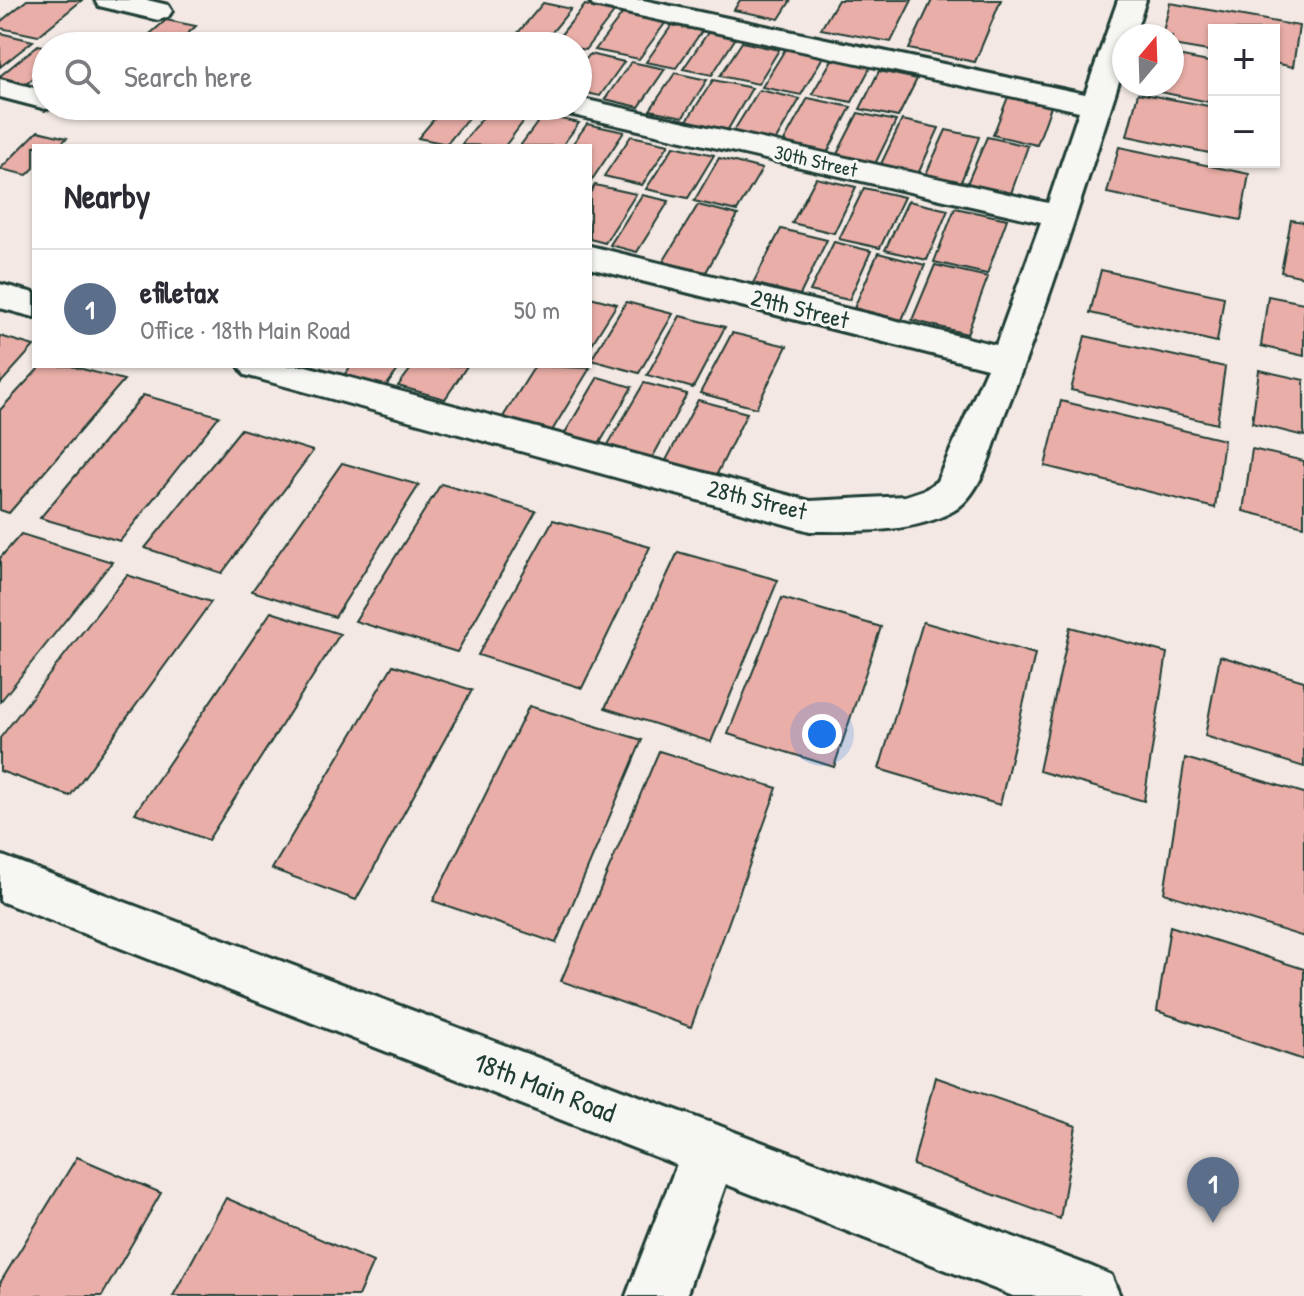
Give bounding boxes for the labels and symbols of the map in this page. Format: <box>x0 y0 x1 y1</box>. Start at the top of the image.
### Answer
north arrow <box>1112 24 1184 96</box>
street label: 30th Street <box>772 138 861 183</box>
street label: 29th Street <box>748 280 853 336</box>
street label: 28th Street <box>704 471 811 527</box>
your location <box>802 714 842 754</box>
street label: 18th Main Road <box>469 1043 621 1131</box>
pin: 1 <box>1187 1157 1239 1223</box>

